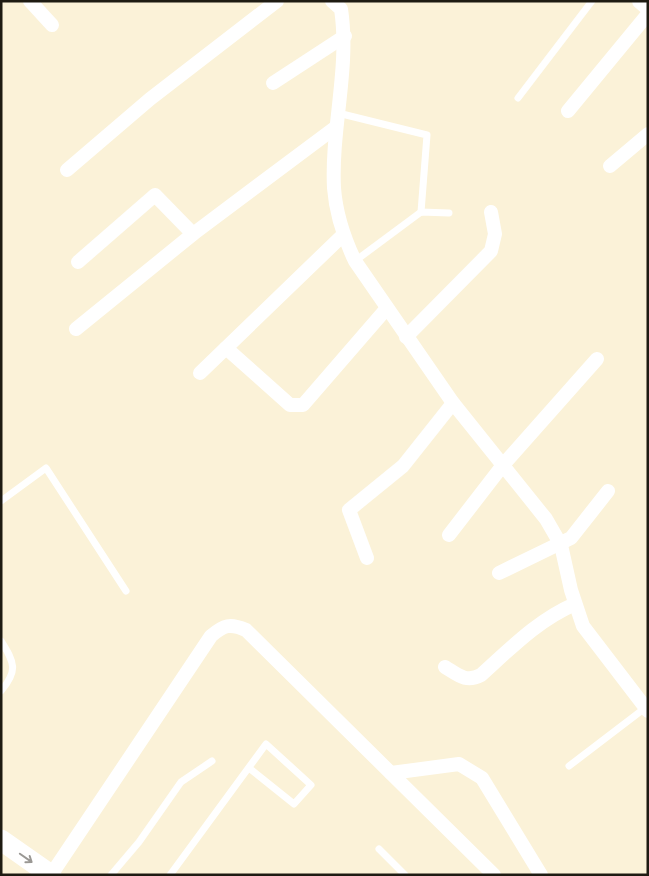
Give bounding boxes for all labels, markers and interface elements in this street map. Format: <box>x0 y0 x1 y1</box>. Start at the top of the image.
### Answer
one-way arrow <box>19 853 33 863</box>

